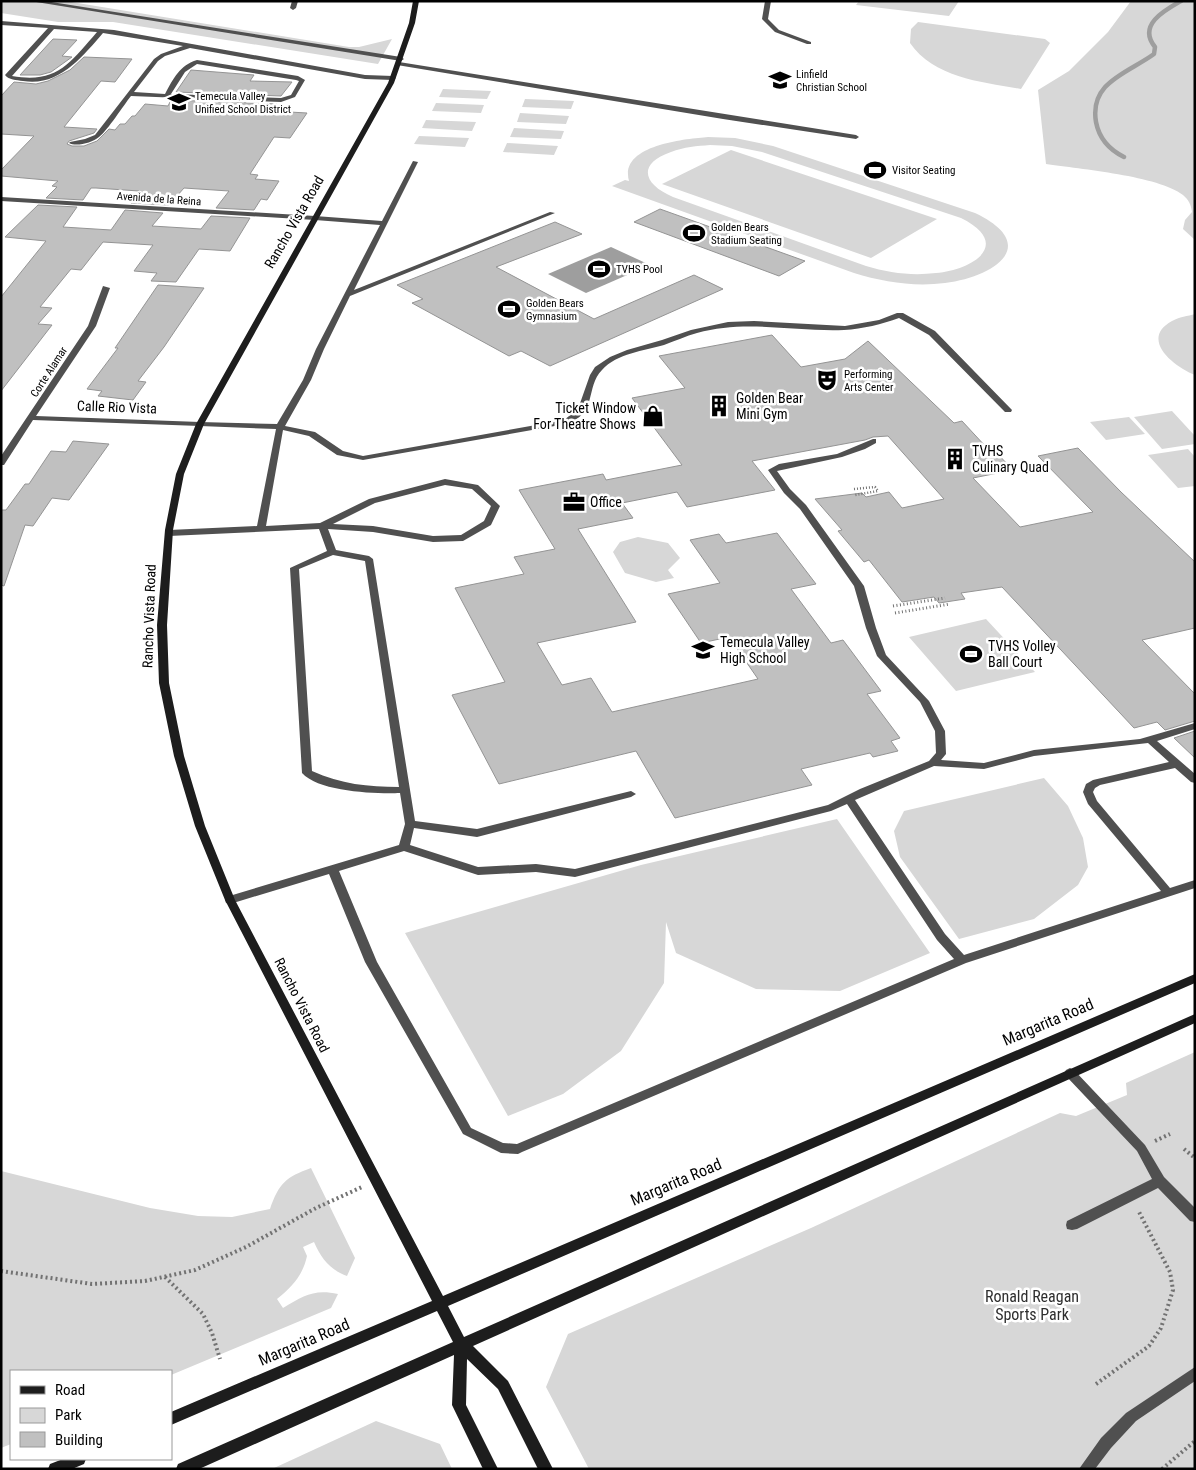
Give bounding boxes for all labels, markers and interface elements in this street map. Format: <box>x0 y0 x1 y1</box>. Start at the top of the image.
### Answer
school or university icon: Linfield Christian School <box>767 67 793 93</box>
place label: Linfield Christian School <box>796 68 867 94</box>
school or university icon: Temecula Valley Unified School District <box>166 89 192 115</box>
place label: Temecula Valley Unified School District <box>195 90 291 116</box>
sports icon: Visitor Seating <box>862 157 888 183</box>
place label: Visitor Seating <box>892 164 955 177</box>
street label: Rancho Vista Road <box>261 173 327 271</box>
street label: Avenida de la Reina <box>116 190 202 208</box>
sports icon: Golden Bears Stadium Seating <box>681 220 707 246</box>
place label: Golden Bears Stadium Seating <box>711 221 782 247</box>
sports icon: TVHS Pool <box>586 256 612 282</box>
place label: TVHS Pool <box>616 263 663 276</box>
sports icon: Golden Bears Gymnasium <box>496 296 522 322</box>
place label: Golden Bears Gymnasium <box>526 297 584 323</box>
street label: Corte Alamar <box>28 344 70 400</box>
theatre icon: Performing Arts Center <box>814 367 840 393</box>
place label: Performing Arts Center <box>844 368 894 394</box>
place label: Golden Bear Mini Gym <box>736 390 803 422</box>
building icon: Golden Bear Mini Gym <box>706 393 732 419</box>
street label: Calle Rio Vista <box>77 398 157 416</box>
place label: Ticket Window For Theatre Shows <box>533 400 636 432</box>
shop icon: Ticket Window For Theatre Shows <box>640 403 666 429</box>
place label: TVHS Culinary Quad <box>972 443 1049 475</box>
building icon: TVHS Culinary Quad <box>942 446 968 472</box>
office icon: Office <box>561 489 587 515</box>
place label: Office <box>590 494 622 510</box>
street label: Rancho Vista Road <box>139 564 159 668</box>
place label: Temecula Valley High School <box>720 634 810 666</box>
school or university icon: Temecula Valley High School <box>690 637 716 663</box>
place label: TVHS Volley Ball Court <box>988 638 1056 670</box>
sports icon: TVHS Volley Ball Court <box>958 641 984 667</box>
street label: Rancho Vista Road <box>271 955 333 1055</box>
street label: Margarita Road <box>1000 994 1096 1050</box>
street label: Margarita Road <box>628 1154 724 1210</box>
park label: Ronald Reagan Sports Park <box>985 1287 1079 1324</box>
street label: Margarita Road <box>256 1314 352 1370</box>
legend <box>10 1370 172 1460</box>
text: Road <box>55 1381 85 1399</box>
text: Park <box>55 1406 82 1424</box>
text: Building <box>55 1431 103 1449</box>

